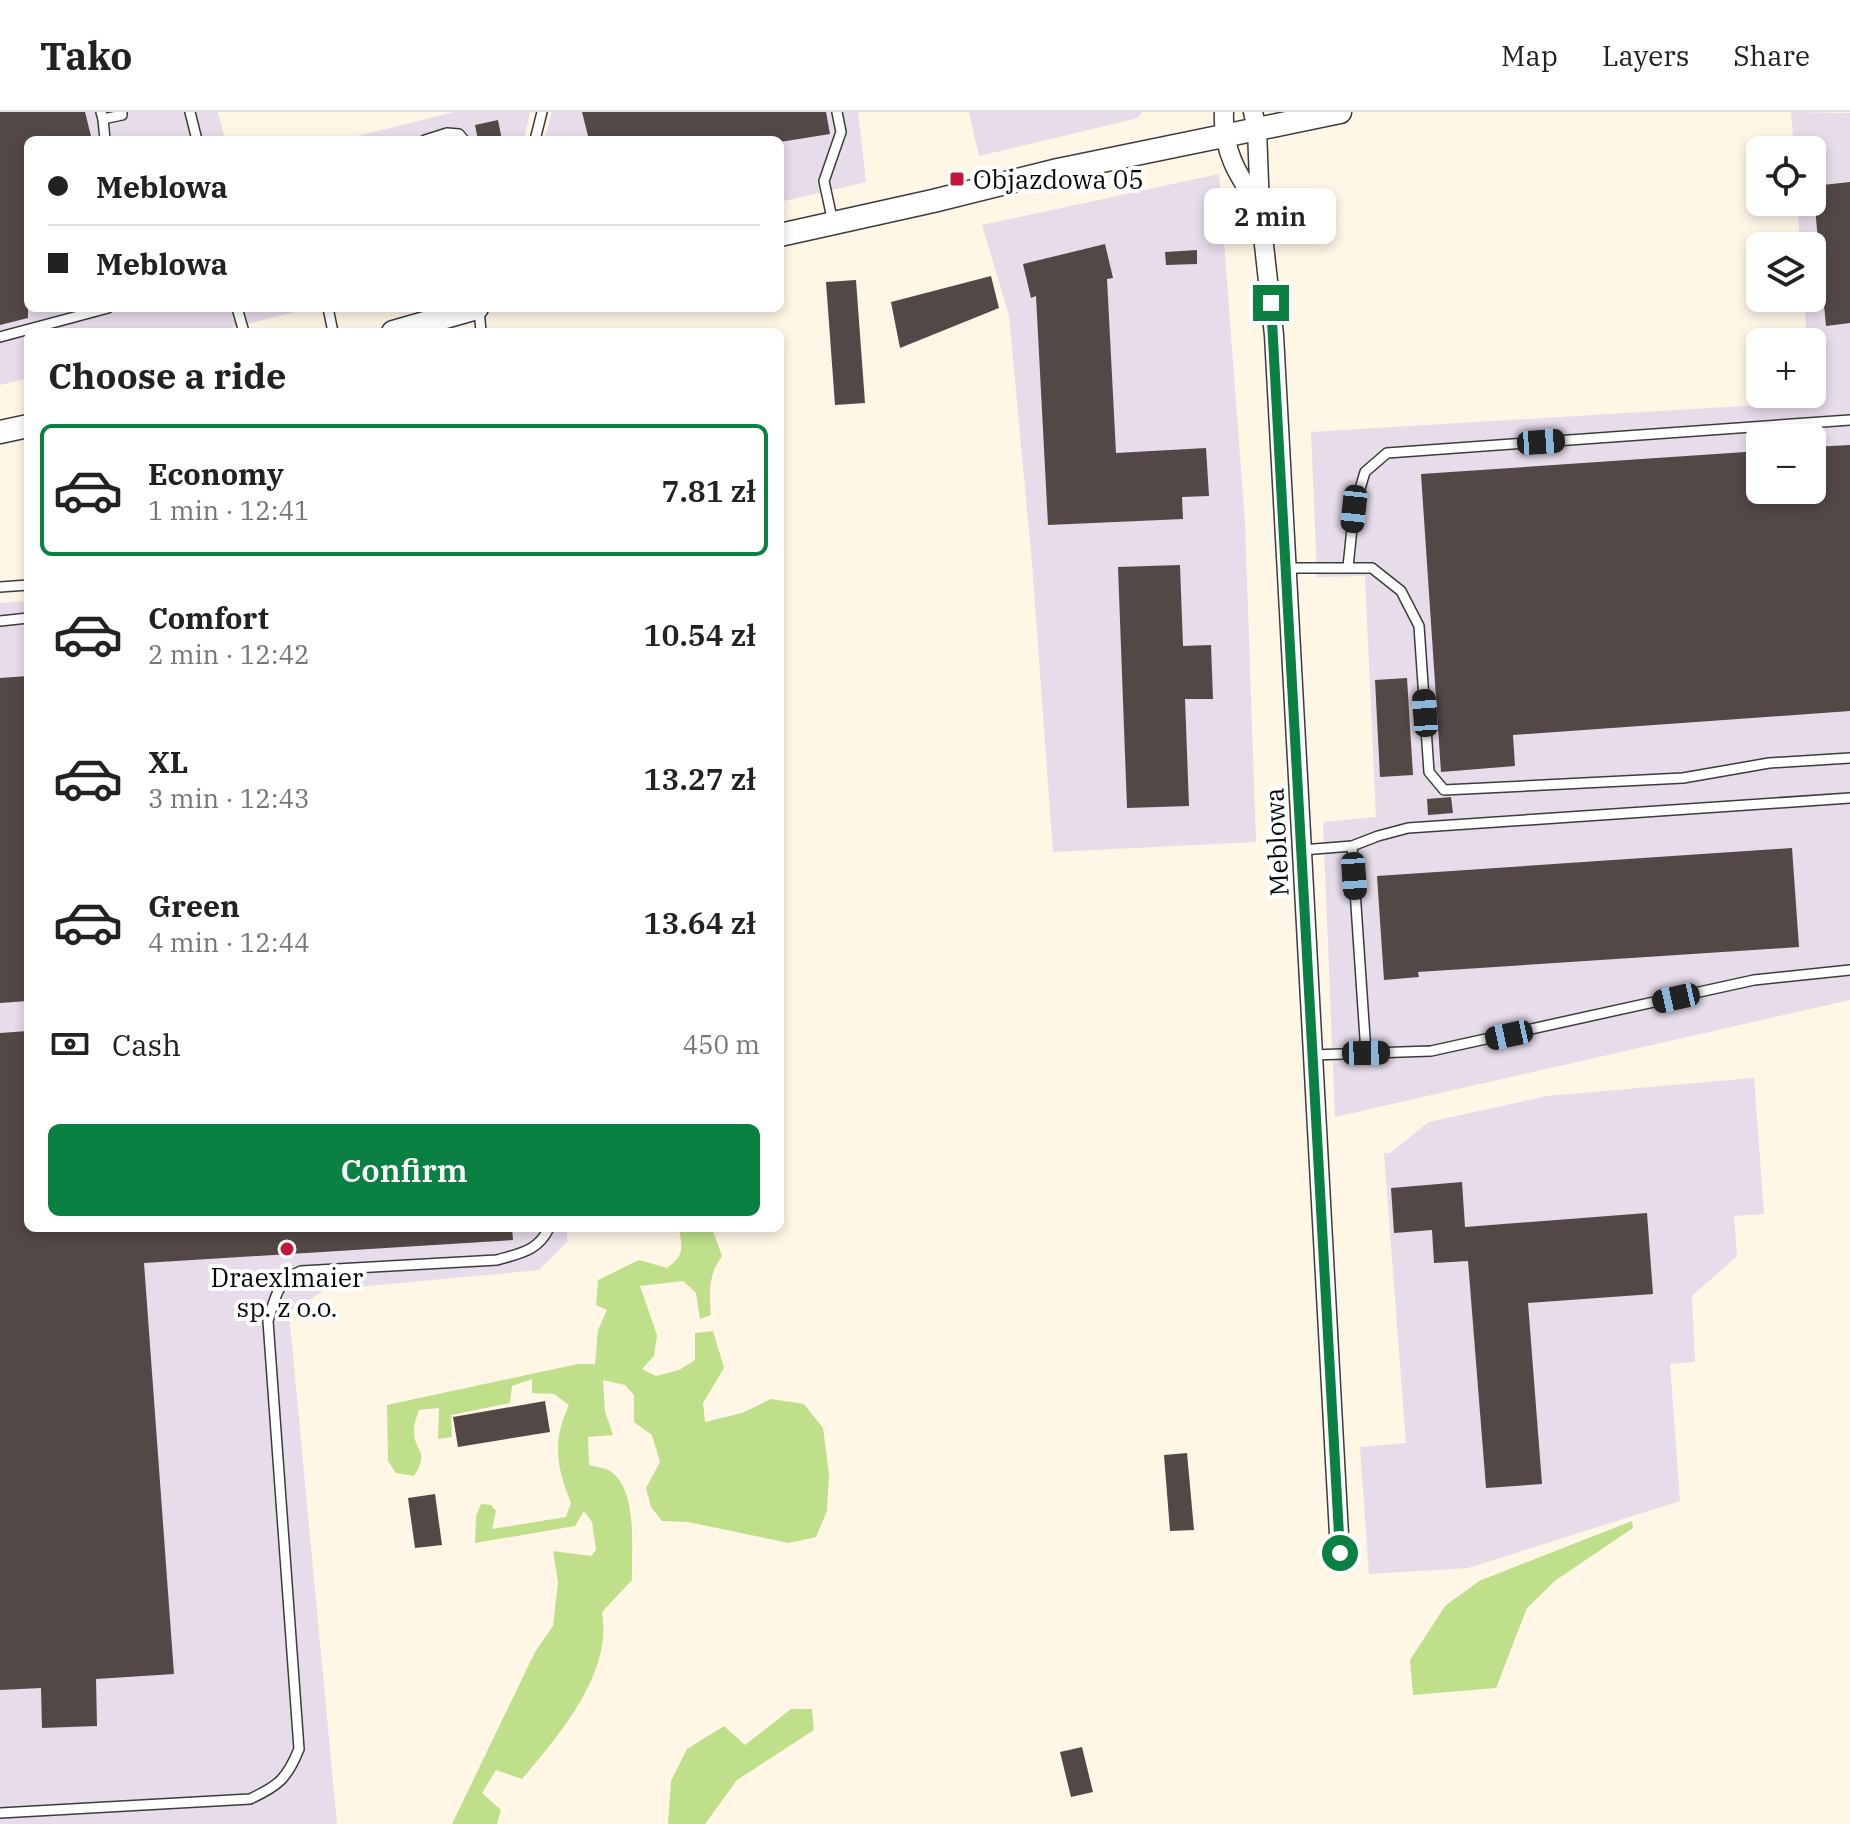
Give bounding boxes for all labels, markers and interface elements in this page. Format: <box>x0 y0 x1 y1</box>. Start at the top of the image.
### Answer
text: Tako <box>40 31 132 80</box>
text: Map <box>1501 37 1558 74</box>
text: Layers <box>1602 37 1689 74</box>
text: Share <box>1733 37 1810 74</box>
map controls <box>1746 136 1826 504</box>
button: locate <box>1746 136 1826 216</box>
place label: Objazdowa 05 <box>973 162 1144 196</box>
text: Meblowa <box>96 167 228 206</box>
marker: Objazdowa 05 <box>948 170 966 188</box>
callout: 2 min <box>1205 187 1337 243</box>
text: 2 min <box>1234 199 1306 233</box>
button: layers <box>1746 232 1826 312</box>
text: Meblowa <box>96 244 228 283</box>
route end <box>1253 285 1289 321</box>
button: + <box>1746 328 1826 408</box>
text: Choose a ride <box>48 352 287 399</box>
button: − <box>1746 424 1826 504</box>
car <box>1516 428 1566 456</box>
icon: car <box>52 454 124 526</box>
text: Economy <box>148 454 284 493</box>
text: 7.81 zł <box>662 471 756 510</box>
car <box>1340 484 1368 534</box>
text: 1 min · 12:41 <box>148 493 310 527</box>
icon: car <box>52 598 124 670</box>
text: Comfort <box>148 598 269 637</box>
text: 10.54 zł <box>644 615 756 654</box>
text: 2 min · 12:42 <box>148 637 310 671</box>
car <box>1411 688 1439 738</box>
icon: car <box>52 742 124 814</box>
text: XL <box>148 742 188 781</box>
text: 13.27 zł <box>644 759 756 798</box>
text: 3 min · 12:43 <box>148 781 310 815</box>
street label: Meblowa <box>1256 787 1296 897</box>
car <box>1340 851 1368 901</box>
icon: car <box>52 886 124 958</box>
text: Green <box>148 886 240 925</box>
text: 13.64 zł <box>644 903 756 942</box>
text: 4 min · 12:44 <box>148 925 310 959</box>
car <box>1650 981 1702 1015</box>
car <box>1483 1018 1535 1052</box>
icon: cash <box>48 1022 92 1066</box>
text: Cash <box>112 1025 181 1064</box>
text: 450 m <box>682 1027 760 1061</box>
car <box>1342 1041 1390 1065</box>
button: Confirm <box>48 1124 760 1216</box>
marker: Draexlmaier sp. z o.o. <box>278 1240 296 1258</box>
place label: Draexlmaier sp. z o.o. <box>211 1260 364 1324</box>
route start <box>1322 1535 1358 1571</box>

